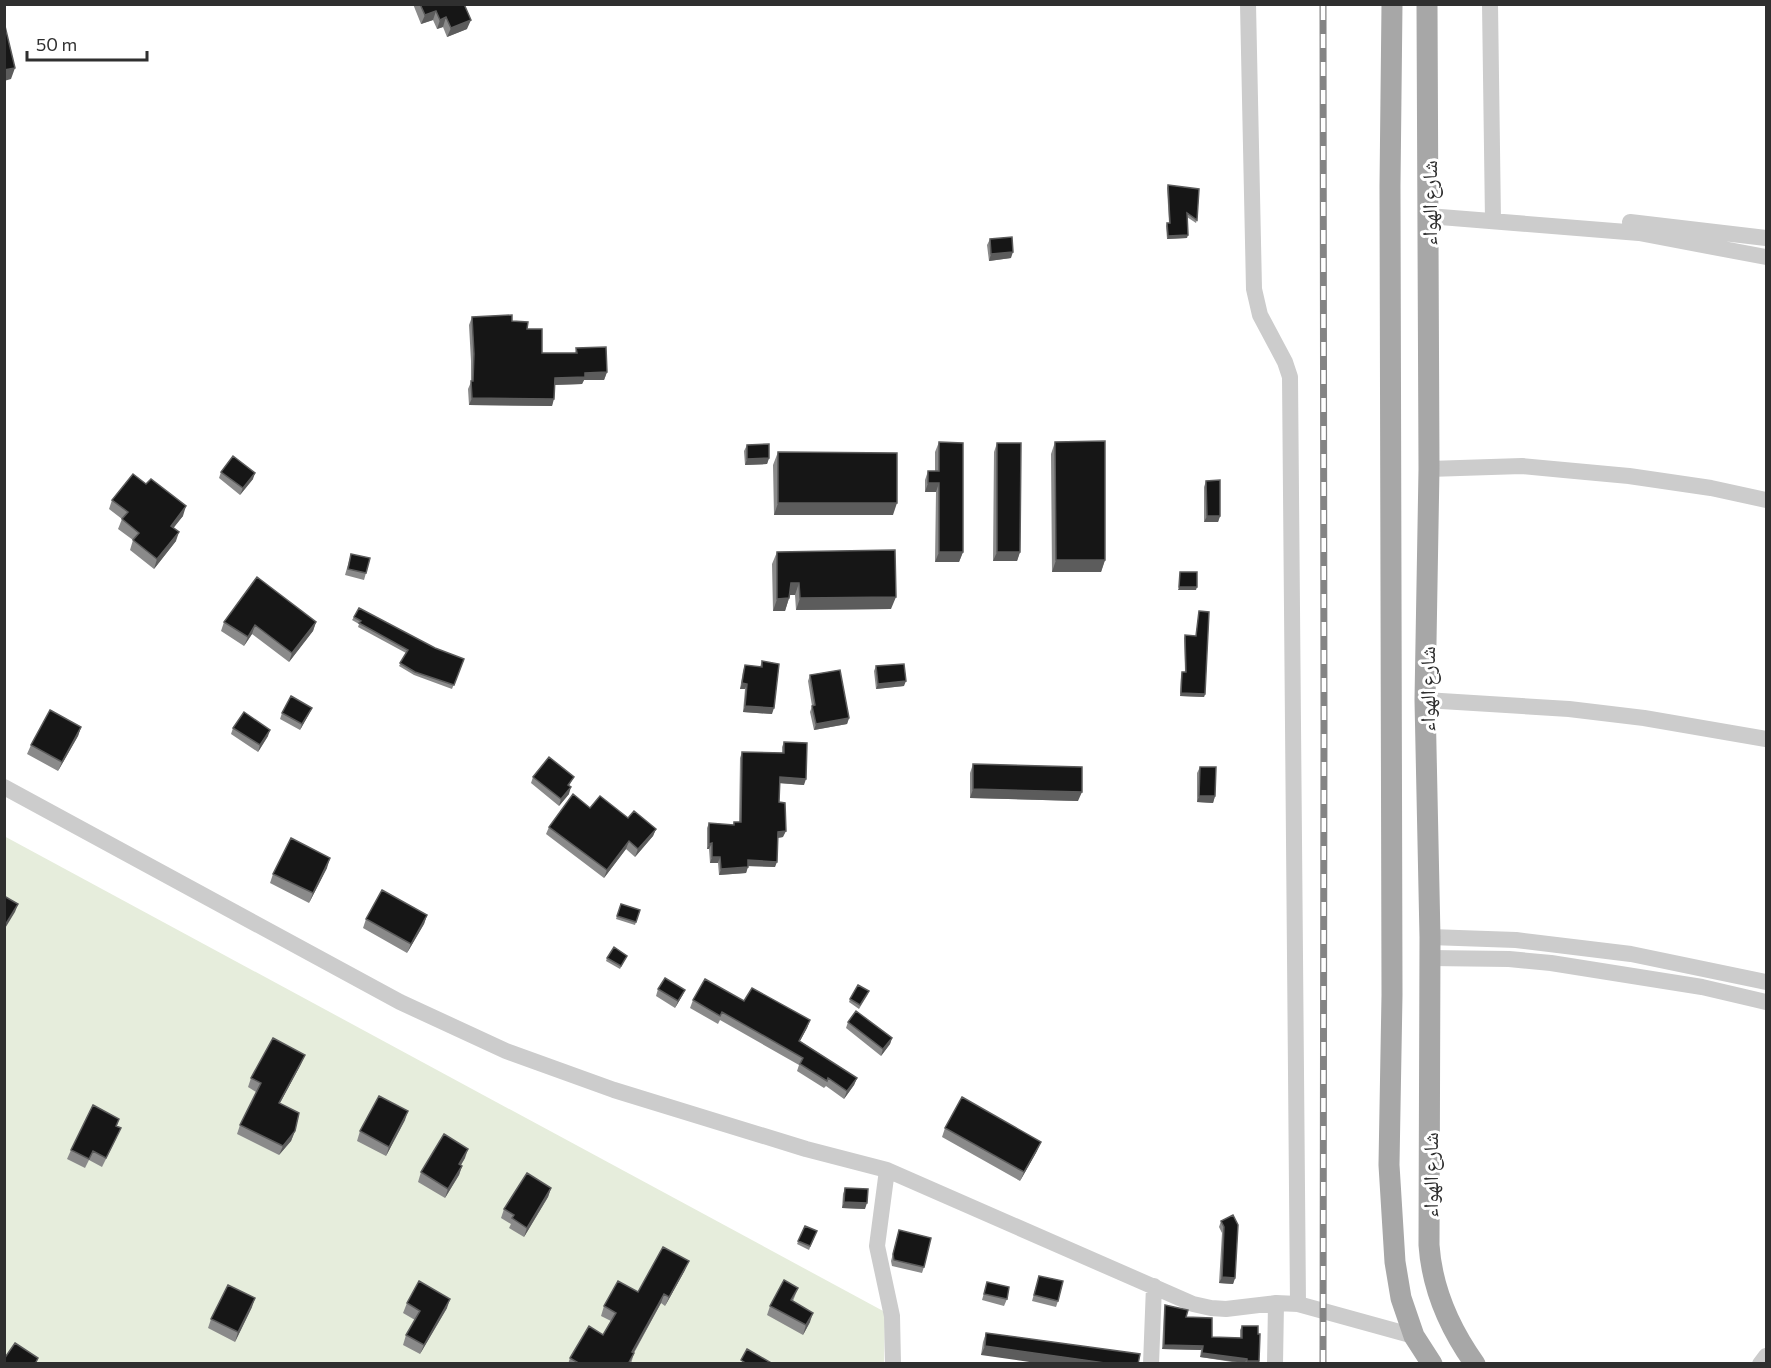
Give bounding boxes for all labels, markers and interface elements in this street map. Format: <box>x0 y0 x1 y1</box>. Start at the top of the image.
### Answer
scale bar <box>27 24 147 62</box>
text: 50 m <box>36 33 77 55</box>
street label: شارع الهواء <box>1416 160 1443 246</box>
street label: شارع الهواء <box>1414 646 1441 732</box>
street label: شارع الهواء <box>1417 1132 1444 1218</box>

